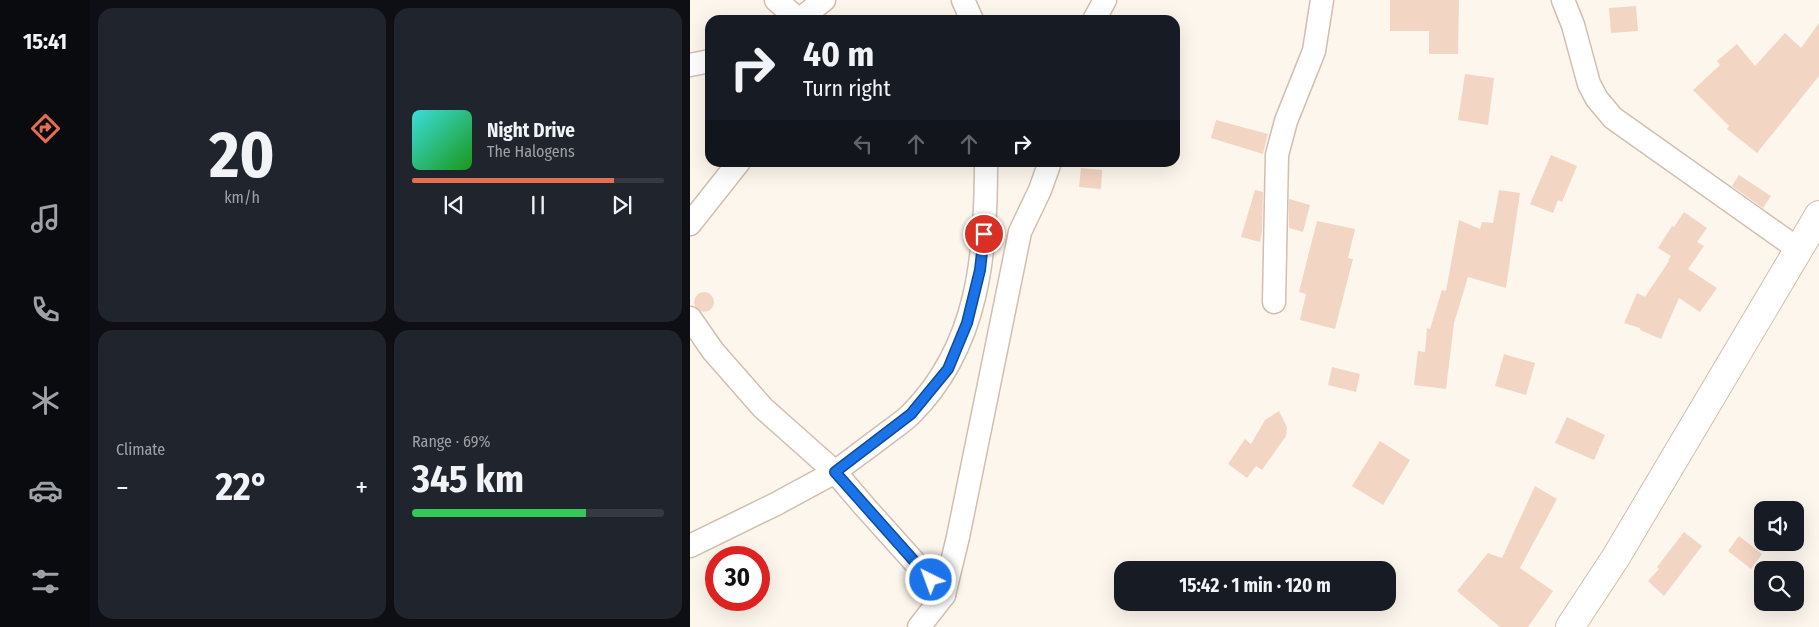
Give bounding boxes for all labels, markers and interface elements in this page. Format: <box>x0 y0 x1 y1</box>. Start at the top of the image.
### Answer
text: 15:41 <box>23 28 67 55</box>
text: 40 m <box>803 33 874 75</box>
icon: right <box>720 35 785 100</box>
text: Turn right <box>803 75 891 102</box>
icon: directions <box>28 111 63 146</box>
text: 20 <box>209 116 275 194</box>
text: Night Drive <box>487 119 575 142</box>
icon: left <box>849 130 877 158</box>
icon: ahead <box>902 130 930 158</box>
icon: ahead <box>955 130 983 158</box>
icon: right <box>1008 130 1036 158</box>
text: The Halogens <box>487 142 575 161</box>
text: km/h <box>224 188 260 207</box>
icon: previous <box>440 191 468 219</box>
icon: pause <box>524 191 552 219</box>
icon: next <box>608 191 636 219</box>
icon: music <box>28 201 63 236</box>
pin <box>963 213 1005 255</box>
icon: arrive <box>970 220 998 248</box>
icon: phone <box>28 292 63 327</box>
icon: climate <box>28 383 63 418</box>
text: Range · 69% <box>412 432 490 451</box>
text: Climate <box>116 440 165 459</box>
text: 345 km <box>412 456 524 502</box>
text: 22° <box>215 464 268 510</box>
text: − <box>116 471 129 504</box>
text: + <box>355 471 368 504</box>
icon: car <box>28 473 63 508</box>
map controls <box>1754 501 1804 611</box>
button: sound <box>1754 501 1804 551</box>
speed limit sign: 30 <box>705 546 770 611</box>
position arrow <box>904 553 956 605</box>
button: search <box>1754 561 1804 611</box>
icon: filters <box>28 564 63 599</box>
text: 15:42 · 1 min · 120 m <box>1179 574 1331 597</box>

